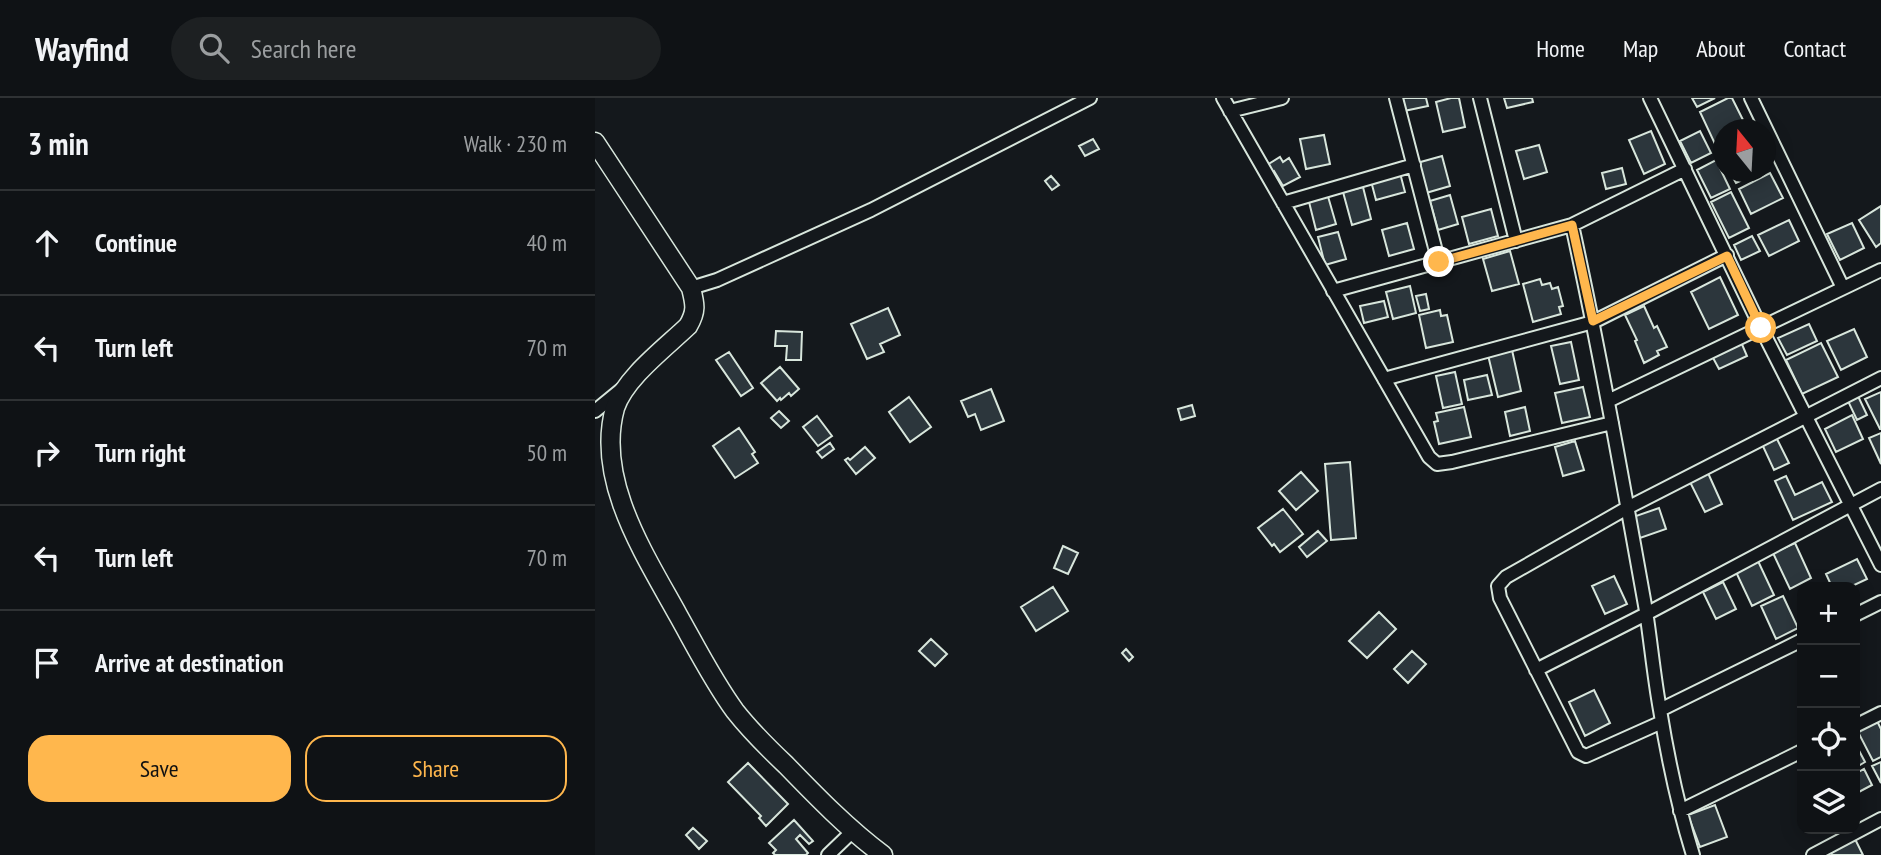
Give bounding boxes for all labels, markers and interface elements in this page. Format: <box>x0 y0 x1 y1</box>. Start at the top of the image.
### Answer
search box <box>171 17 661 80</box>
text: Wayfind <box>35 27 129 70</box>
icon: search <box>195 29 233 67</box>
text: Search here <box>251 32 356 65</box>
text: Home <box>1536 33 1585 64</box>
text: Map <box>1623 33 1658 64</box>
text: About <box>1696 33 1745 64</box>
text: Contact <box>1783 33 1846 64</box>
north arrow <box>1713 119 1776 182</box>
text: 3 min <box>28 124 89 163</box>
text: Walk · 230 m <box>464 129 567 158</box>
icon: ahead <box>28 224 66 262</box>
text: Continue <box>95 226 177 259</box>
text: 40 m <box>526 228 567 257</box>
route end <box>1423 246 1454 277</box>
route start <box>1745 312 1776 343</box>
icon: left <box>28 329 66 367</box>
text: Turn left <box>95 331 173 364</box>
text: 70 m <box>526 333 567 362</box>
icon: right <box>28 434 66 472</box>
text: Turn right <box>95 436 186 469</box>
text: 50 m <box>526 438 567 467</box>
icon: left <box>28 539 66 577</box>
text: Turn left <box>95 541 173 574</box>
text: 70 m <box>526 543 567 572</box>
map controls <box>1797 582 1860 834</box>
button: + <box>1797 582 1860 645</box>
icon: arrive <box>28 644 66 682</box>
button: − <box>1797 645 1860 708</box>
text: Arrive at destination <box>95 646 284 679</box>
button: locate <box>1797 708 1860 771</box>
button: Save <box>28 735 291 802</box>
button: Share <box>305 735 567 802</box>
button: layers <box>1797 771 1860 834</box>

